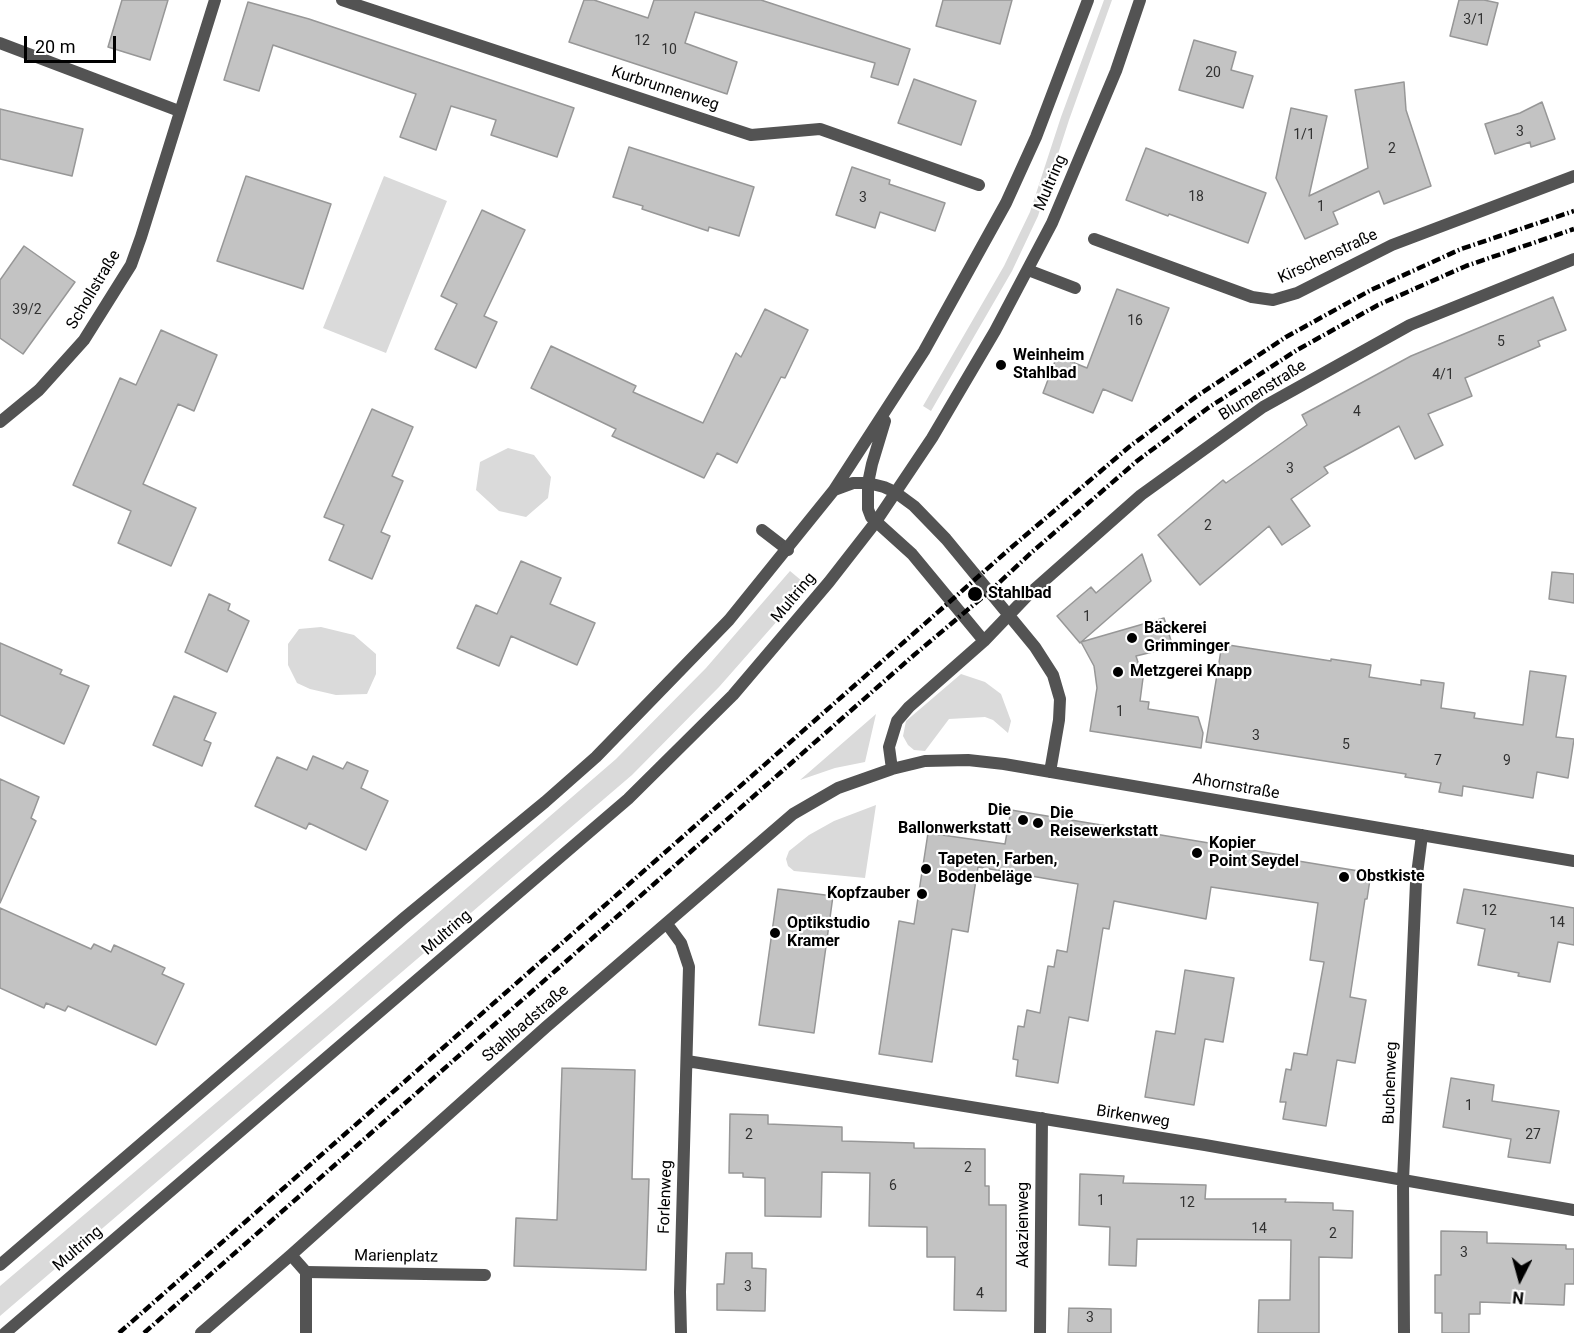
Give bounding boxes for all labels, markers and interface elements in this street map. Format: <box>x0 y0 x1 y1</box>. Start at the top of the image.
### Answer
house number: 3/1 <box>1463 12 1485 28</box>
scale bar <box>27 24 118 62</box>
house number: 12 <box>634 33 650 49</box>
text: 20 m <box>35 36 75 57</box>
house number: 10 <box>661 42 677 58</box>
street label: Kurbrunnenweg <box>609 63 721 115</box>
house number: 20 <box>1205 65 1221 81</box>
house number: 3 <box>1516 124 1524 140</box>
house number: 1/1 <box>1293 127 1315 143</box>
house number: 2 <box>1388 141 1396 157</box>
street label: Multring <box>1031 152 1071 214</box>
house number: 18 <box>1188 189 1204 205</box>
house number: 3 <box>859 190 867 206</box>
house number: 1 <box>1317 199 1325 215</box>
street label: Kirschenstraße <box>1275 226 1381 288</box>
street label: Schollstraße <box>63 247 125 333</box>
house number: 39/2 <box>12 302 42 318</box>
house number: 16 <box>1127 313 1143 329</box>
house number: 5 <box>1497 334 1505 350</box>
place label: Weinheim Stahlbad <box>1013 346 1084 384</box>
street label: Blumenstraße <box>1216 357 1310 425</box>
marker: Weinheim Stahlbad <box>994 358 1008 372</box>
house number: 4/1 <box>1432 367 1454 383</box>
house number: 4 <box>1353 404 1361 420</box>
house number: 3 <box>1286 461 1294 477</box>
house number: 2 <box>1204 518 1212 534</box>
street label: Multring <box>768 569 820 627</box>
place label: Stahlbad <box>988 584 1052 604</box>
marker: Stahlbad <box>966 585 984 603</box>
house number: 1 <box>1083 609 1091 625</box>
place label: Bäckerei Grimminger <box>1144 619 1230 657</box>
marker: Bäckerei Grimminger <box>1125 631 1139 645</box>
place label: Metzgerei Knapp <box>1130 662 1252 682</box>
marker: Metzgerei Knapp <box>1111 665 1125 679</box>
house number: 1 <box>1116 704 1124 720</box>
house number: 3 <box>1252 728 1260 744</box>
house number: 5 <box>1342 737 1350 753</box>
house number: 7 <box>1434 753 1442 769</box>
house number: 9 <box>1503 753 1511 769</box>
street label: Ahornstraße <box>1191 770 1281 804</box>
place label: Die Ballonwerkstatt <box>898 801 1011 839</box>
place label: Die Reisewerkstatt <box>1050 804 1158 842</box>
marker: Die Ballonwerkstatt <box>1016 813 1030 827</box>
marker: Die Reisewerkstatt <box>1031 816 1045 830</box>
place label: Kopier Point Seydel <box>1209 834 1299 872</box>
marker: Kopier Point Seydel <box>1190 846 1204 860</box>
place label: Tapeten, Farben, Bodenbeläge <box>938 850 1057 888</box>
marker: Tapeten, Farben, Bodenbeläge <box>919 862 933 876</box>
place label: Obstkiste <box>1356 867 1425 887</box>
marker: Obstkiste <box>1337 870 1351 884</box>
place label: Kopfzauber <box>827 884 910 904</box>
marker: Kopfzauber <box>915 887 929 901</box>
house number: 12 <box>1481 903 1497 919</box>
street label: Multring <box>418 906 476 960</box>
place label: Optikstudio Kramer <box>787 914 870 952</box>
house number: 14 <box>1549 915 1565 931</box>
marker: Optikstudio Kramer <box>768 926 782 940</box>
street label: Stahlbadstraße <box>479 981 573 1067</box>
street label: Buchenweg <box>1380 1041 1402 1125</box>
house number: 1 <box>1465 1098 1473 1114</box>
street label: Birkenweg <box>1095 1102 1171 1132</box>
house number: 2 <box>745 1127 753 1143</box>
house number: 27 <box>1525 1127 1541 1143</box>
street label: Forlenweg <box>655 1160 677 1234</box>
house number: 2 <box>964 1160 972 1176</box>
house number: 6 <box>889 1178 897 1194</box>
street label: Akazienweg <box>1014 1182 1034 1268</box>
house number: 1 <box>1097 1193 1105 1209</box>
house number: 12 <box>1179 1195 1195 1211</box>
house number: 14 <box>1251 1221 1267 1237</box>
street label: Multring <box>49 1222 107 1276</box>
house number: 2 <box>1329 1226 1337 1242</box>
house number: 3 <box>1460 1245 1468 1261</box>
street label: Marienplatz <box>354 1247 438 1267</box>
north arrow <box>1490 1249 1550 1309</box>
house number: 3 <box>744 1279 752 1295</box>
house number: 4 <box>976 1286 984 1302</box>
text: N <box>1511 1287 1525 1307</box>
house number: 3 <box>1086 1310 1094 1326</box>

